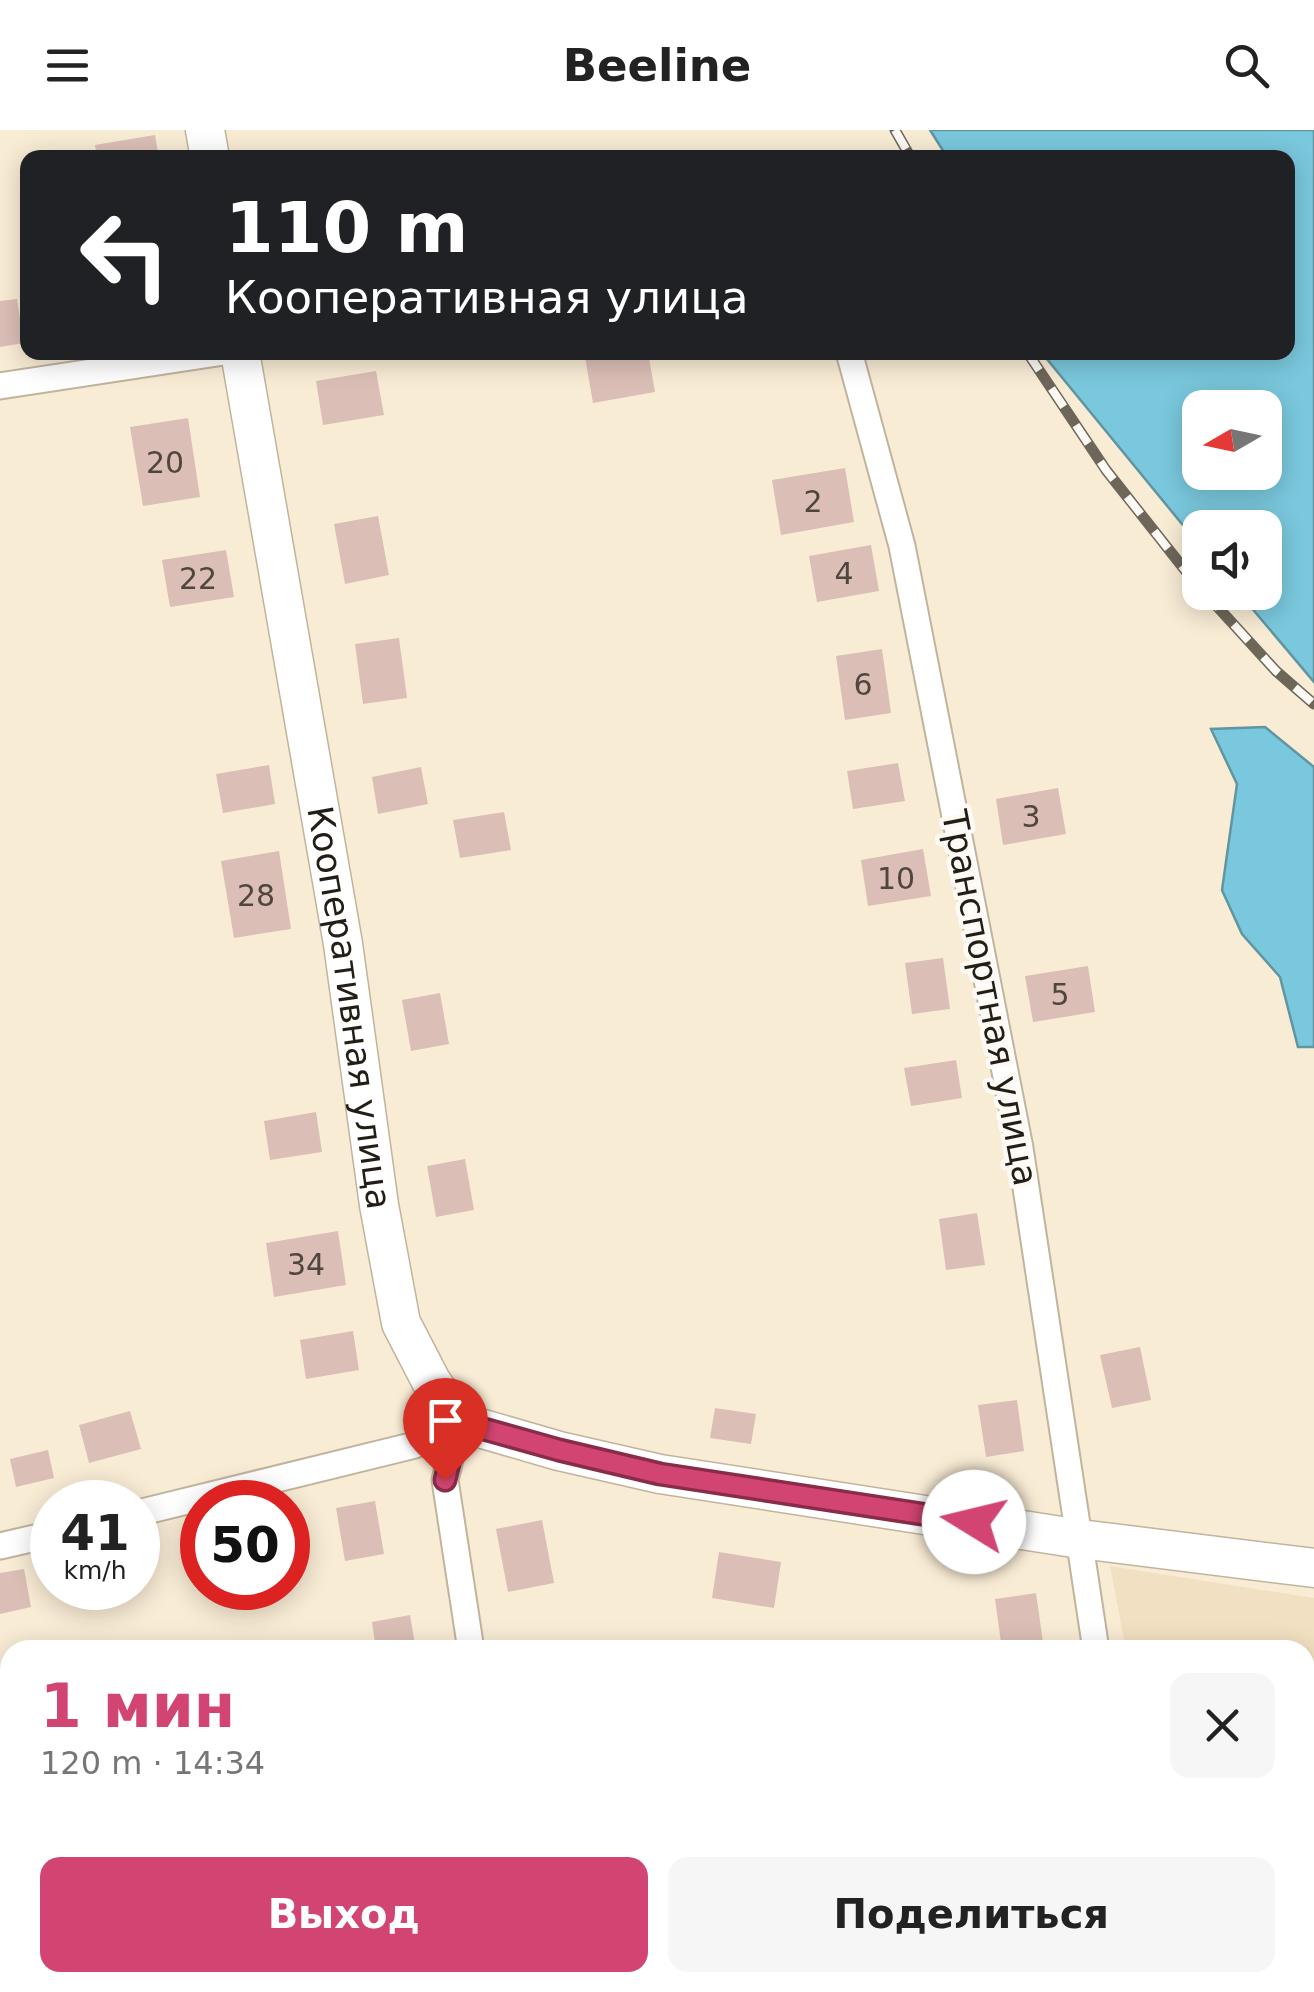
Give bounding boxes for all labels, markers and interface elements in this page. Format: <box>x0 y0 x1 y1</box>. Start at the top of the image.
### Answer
icon: menu <box>40 38 95 93</box>
icon: search <box>1219 38 1274 93</box>
text: Beeline <box>563 39 751 92</box>
text: 110 m <box>225 187 468 269</box>
icon: left <box>60 190 190 320</box>
text: Кооперативная улица <box>225 271 748 324</box>
north arrow <box>1182 390 1282 490</box>
map controls <box>1182 390 1282 610</box>
house number: 20 <box>146 445 184 480</box>
house number: 2 <box>803 484 823 519</box>
button: sound <box>1182 510 1282 610</box>
house number: 4 <box>834 556 854 591</box>
house number: 22 <box>179 561 217 596</box>
house number: 6 <box>853 667 873 702</box>
house number: 3 <box>1021 799 1041 834</box>
street label: Кооперативная улица <box>299 803 399 1212</box>
street label: Транспортная улица <box>934 806 1046 1189</box>
house number: 10 <box>877 861 915 896</box>
house number: 28 <box>237 878 275 913</box>
house number: 5 <box>1050 977 1070 1012</box>
house number: 34 <box>287 1247 325 1282</box>
pin <box>403 1378 488 1481</box>
icon: arrive <box>418 1393 473 1448</box>
position arrow <box>922 1470 1026 1574</box>
speed limit sign: 50 <box>180 1480 310 1610</box>
text: 41 <box>60 1504 130 1562</box>
text: km/h <box>63 1556 127 1585</box>
text: 1 мин <box>40 1671 235 1741</box>
button: close <box>1170 1673 1275 1778</box>
text: 120 m · 14:34 <box>40 1744 265 1782</box>
button: Выход <box>40 1857 648 1972</box>
button: Поделиться <box>668 1857 1275 1972</box>

